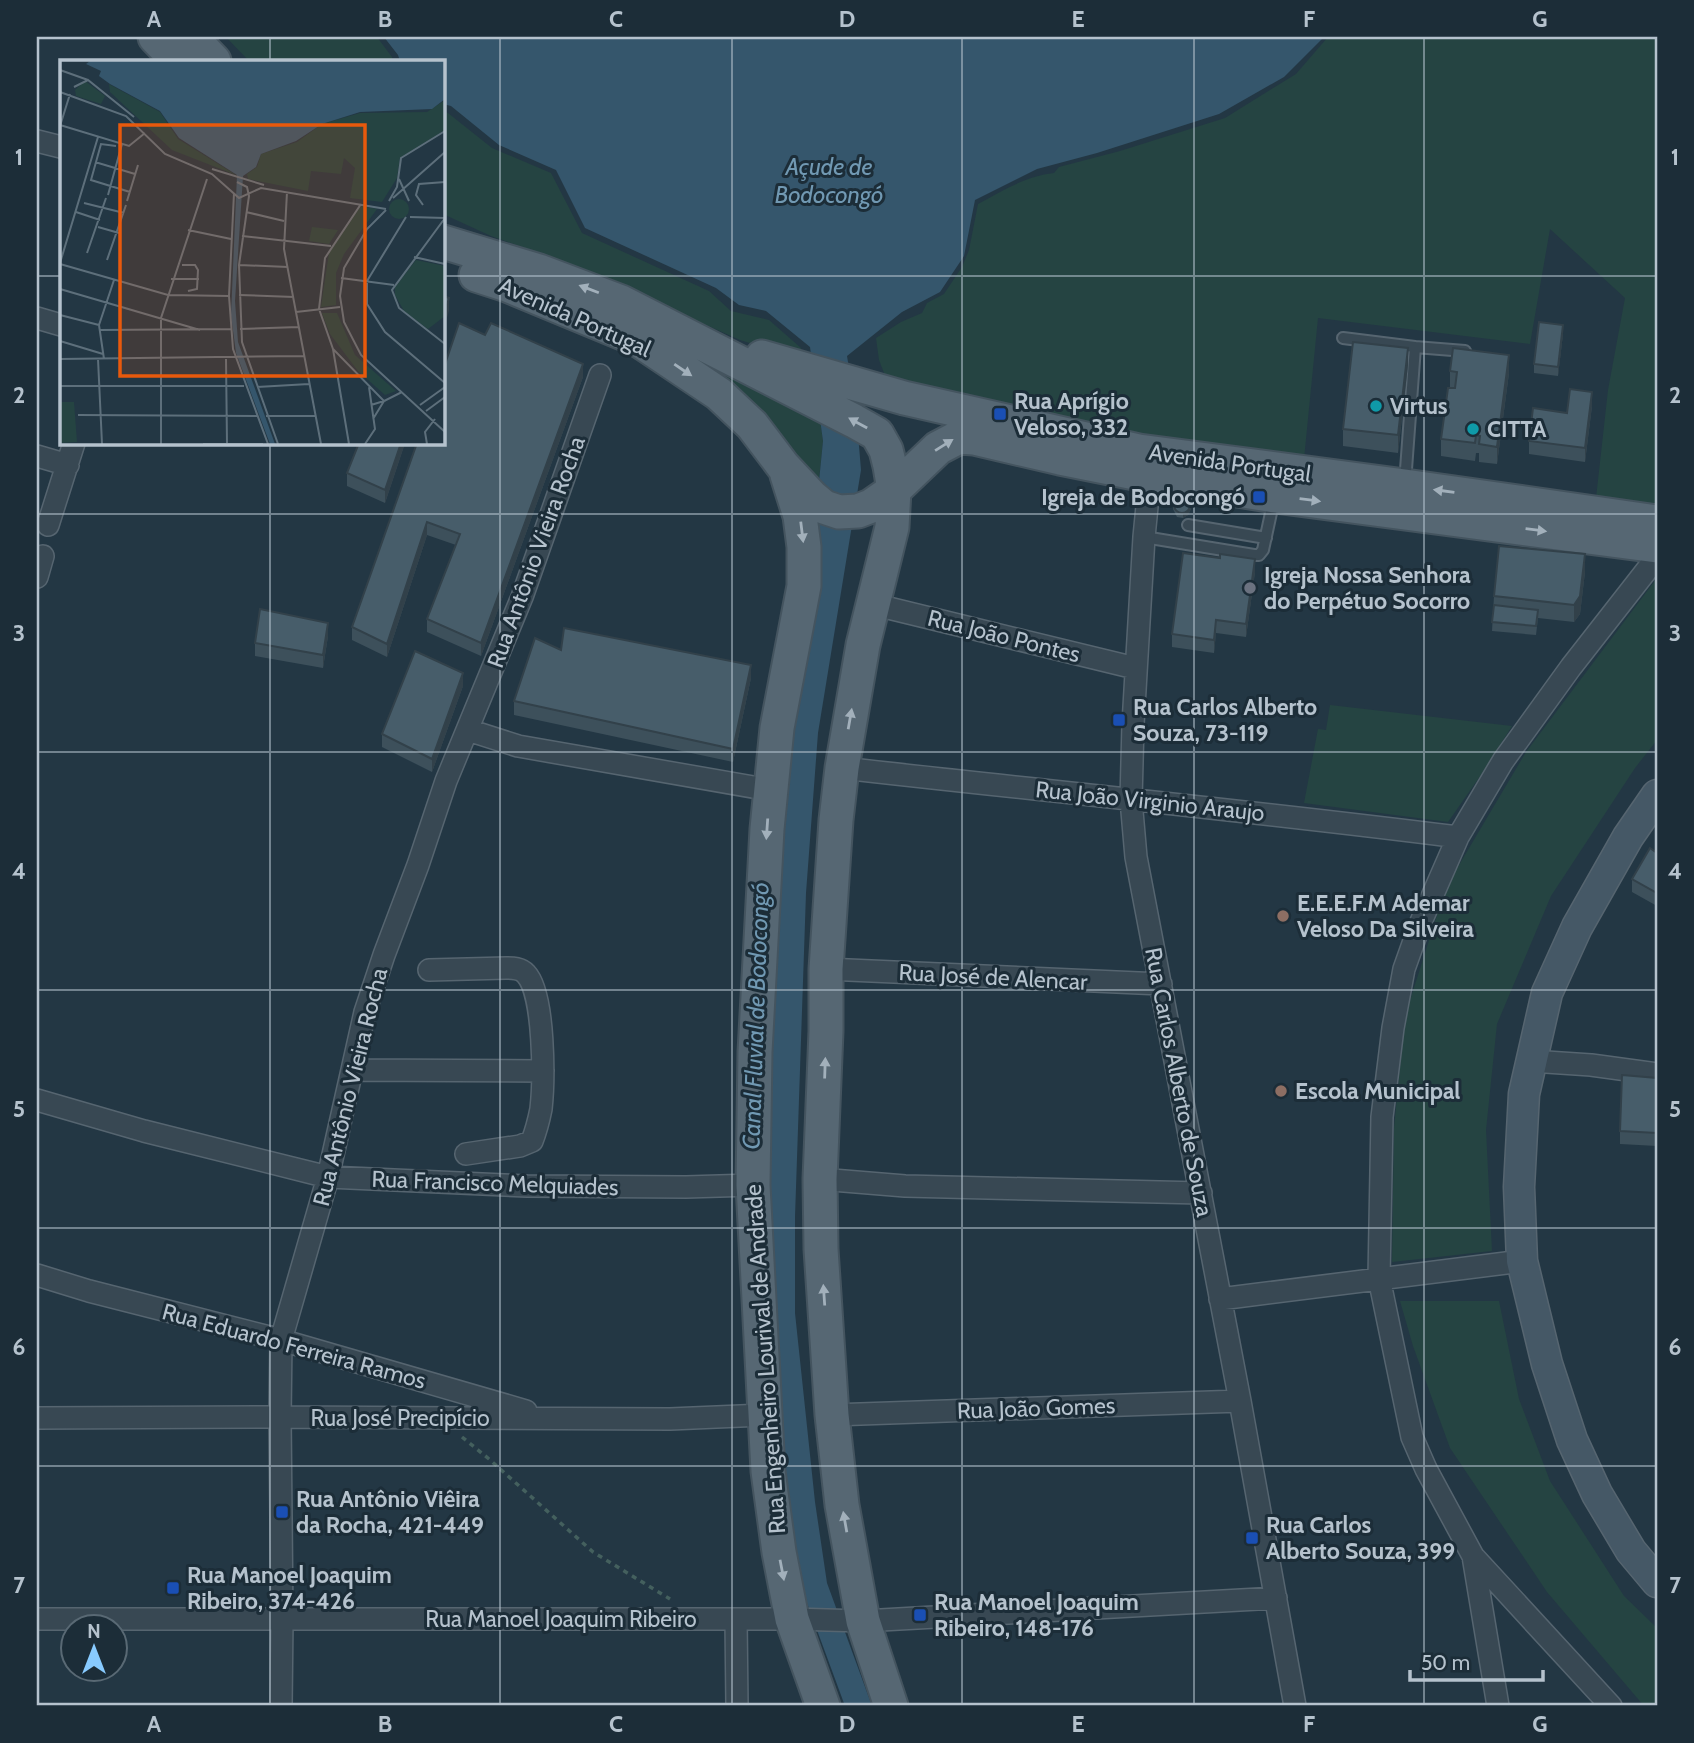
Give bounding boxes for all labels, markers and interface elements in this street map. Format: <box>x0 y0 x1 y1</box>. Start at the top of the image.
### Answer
text: A <box>147 5 162 33</box>
text: B <box>378 5 392 33</box>
text: C <box>609 5 623 33</box>
text: D <box>839 5 855 33</box>
text: E <box>1071 5 1085 33</box>
text: F <box>1303 5 1315 33</box>
text: G <box>1532 5 1548 33</box>
inset map <box>60 60 444 444</box>
text: 1 <box>15 143 23 171</box>
text: 1 <box>1671 143 1679 171</box>
water label: Açude de Bodocongó <box>775 152 883 209</box>
street label: Avenida Portugal <box>495 271 656 363</box>
one-way arrow <box>578 284 599 295</box>
one-way arrow <box>674 363 693 376</box>
text: 2 <box>13 381 25 409</box>
text: 2 <box>1669 381 1681 409</box>
place label: Rua Aprígio Veloso, 332 <box>1014 387 1129 441</box>
place label: Virtus <box>1390 392 1448 420</box>
marker: Virtus <box>1368 398 1384 414</box>
marker: Rua Aprígio Veloso, 332 <box>992 406 1008 422</box>
place label: CITTA <box>1487 415 1547 443</box>
one-way arrow <box>848 417 867 429</box>
marker: CITTA <box>1465 421 1481 437</box>
street label: Rua Antônio Vieira Rocha <box>481 432 591 672</box>
street label: Avenida Portugal <box>1147 438 1313 488</box>
one-way arrow <box>935 439 954 452</box>
place label: Igreja de Bodocongó <box>1041 483 1245 511</box>
one-way arrow <box>1433 486 1455 497</box>
marker: Igreja de Bodocongó <box>1251 489 1267 505</box>
one-way arrow <box>1300 495 1322 506</box>
one-way arrow <box>797 521 808 543</box>
one-way arrow <box>1525 525 1547 536</box>
place label: Igreja Nossa Senhora do Perpétuo Socorro <box>1264 561 1471 615</box>
marker: Igreja Nossa Senhora do Perpétuo Socorro <box>1242 580 1258 596</box>
street label: Rua João Pontes <box>925 604 1083 668</box>
text: 3 <box>13 619 25 647</box>
text: 3 <box>1669 619 1681 647</box>
place label: Rua Carlos Alberto Souza, 73-119 <box>1133 693 1317 747</box>
one-way arrow <box>845 708 856 730</box>
marker: Rua Carlos Alberto Souza, 73-119 <box>1111 712 1127 728</box>
street label: Rua João Virginio Araujo <box>1034 775 1266 827</box>
one-way arrow <box>761 819 772 841</box>
text: 4 <box>12 857 26 885</box>
text: 4 <box>1668 857 1682 885</box>
water label: Canal Fluvial de Bodocongó <box>736 882 775 1150</box>
place label: E.E.E.F.M Ademar Veloso Da Silveira <box>1297 889 1475 943</box>
marker: E.E.E.F.M Ademar Veloso Da Silveira <box>1275 908 1291 924</box>
street label: Rua Carlos Alberto de Souza <box>1139 945 1219 1219</box>
street label: Rua José de Alencar <box>898 958 1089 996</box>
street label: Rua Antônio Vieira Rocha <box>307 965 393 1209</box>
one-way arrow <box>819 1057 830 1079</box>
place label: Escola Municipal <box>1295 1077 1460 1105</box>
marker: Escola Municipal <box>1273 1083 1289 1099</box>
text: 5 <box>13 1095 25 1123</box>
text: 5 <box>1669 1095 1681 1123</box>
street label: Rua Francisco Melquiades <box>371 1165 619 1201</box>
street label: Rua Engenheiro Lourival de Andrade <box>739 1183 791 1535</box>
one-way arrow <box>818 1284 829 1306</box>
street label: Rua Eduardo Ferreira Ramos <box>159 1297 429 1395</box>
text: 6 <box>13 1333 25 1361</box>
text: 6 <box>1669 1333 1681 1361</box>
street label: Rua João Gomes <box>956 1391 1116 1425</box>
street label: Rua José Precipício <box>310 1404 490 1432</box>
place label: Rua Antônio Viêira da Rocha, 421-449 <box>296 1485 484 1539</box>
marker: Rua Antônio Viêira da Rocha, 421-449 <box>274 1504 290 1520</box>
one-way arrow <box>839 1511 850 1533</box>
place label: Rua Carlos Alberto Souza, 399 <box>1266 1511 1455 1565</box>
marker: Rua Carlos Alberto Souza, 399 <box>1244 1530 1260 1546</box>
one-way arrow <box>777 1559 788 1581</box>
place label: Rua Manoel Joaquim Ribeiro, 374-426 <box>187 1561 392 1615</box>
text: 7 <box>13 1571 25 1599</box>
text: 7 <box>1669 1571 1681 1599</box>
marker: Rua Manoel Joaquim Ribeiro, 374-426 <box>165 1580 181 1596</box>
place label: Rua Manoel Joaquim Ribeiro, 148-176 <box>934 1588 1139 1642</box>
street label: Rua Manoel Joaquim Ribeiro <box>425 1605 697 1633</box>
marker: Rua Manoel Joaquim Ribeiro, 148-176 <box>912 1607 928 1623</box>
north arrow <box>60 1614 130 1684</box>
text: N <box>87 1620 101 1643</box>
scale bar <box>1410 1638 1544 1682</box>
text: 50 m <box>1421 1650 1470 1675</box>
text: A <box>147 1710 162 1738</box>
text: B <box>378 1710 392 1738</box>
text: C <box>609 1710 623 1738</box>
text: D <box>839 1710 855 1738</box>
text: E <box>1071 1710 1085 1738</box>
text: F <box>1303 1710 1315 1738</box>
text: G <box>1532 1710 1548 1738</box>

